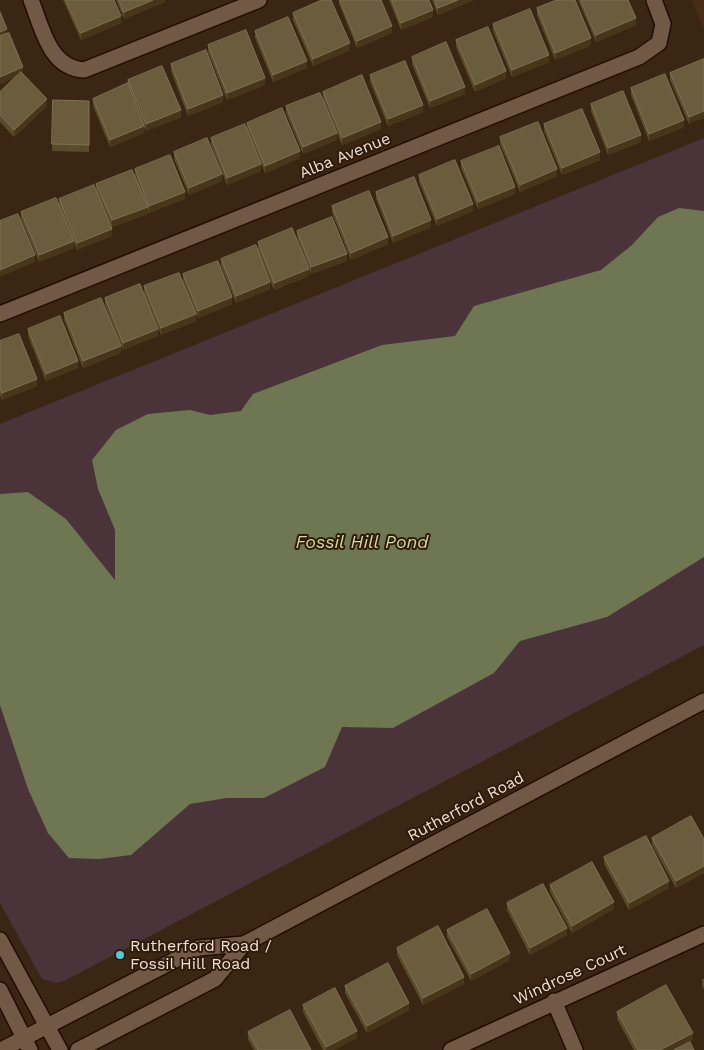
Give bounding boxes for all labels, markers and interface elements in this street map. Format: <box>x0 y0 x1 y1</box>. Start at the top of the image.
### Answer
street label: Alba Avenue <box>297 129 393 183</box>
water label: Fossil Hill Pond <box>296 532 428 554</box>
street label: Rutherford Road <box>404 768 528 846</box>
place label: Rutherford Road / Fossil Hill Road <box>130 936 272 974</box>
street label: Windrose Court <box>511 941 629 1009</box>
marker: Rutherford Road / Fossil Hill Road <box>114 949 126 961</box>

